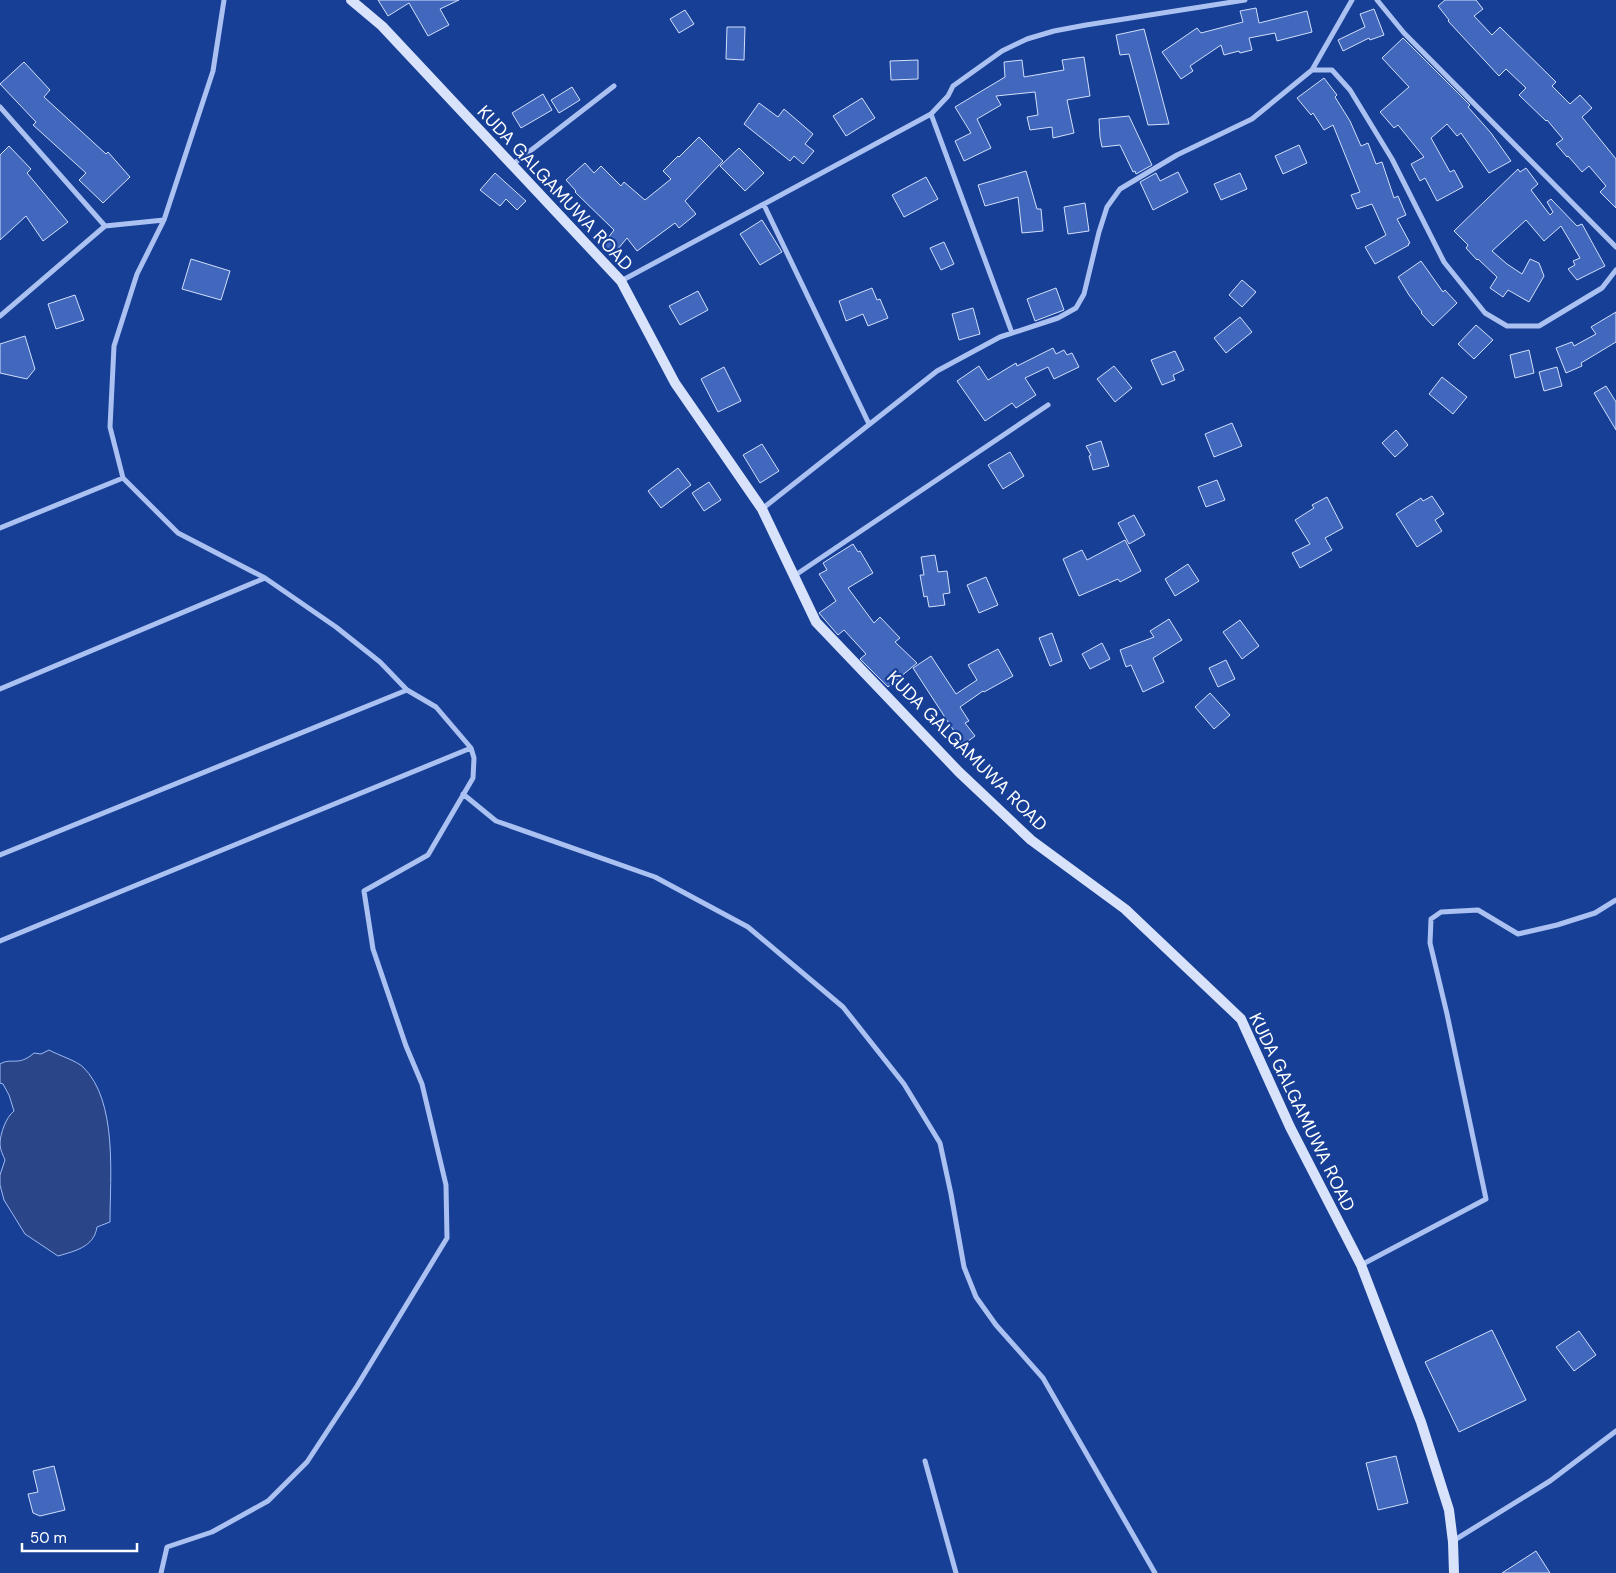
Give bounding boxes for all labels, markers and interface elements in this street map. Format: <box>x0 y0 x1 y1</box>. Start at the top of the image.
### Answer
street label: KUDA GALGAMUWA ROAD <box>472 100 638 276</box>
street label: KUDA GALGAMUWA ROAD <box>881 665 1053 837</box>
street label: KUDA GALGAMUWA ROAD <box>1243 1009 1361 1215</box>
scale bar <box>22 1520 138 1552</box>
text: 50 m <box>30 1528 67 1548</box>

